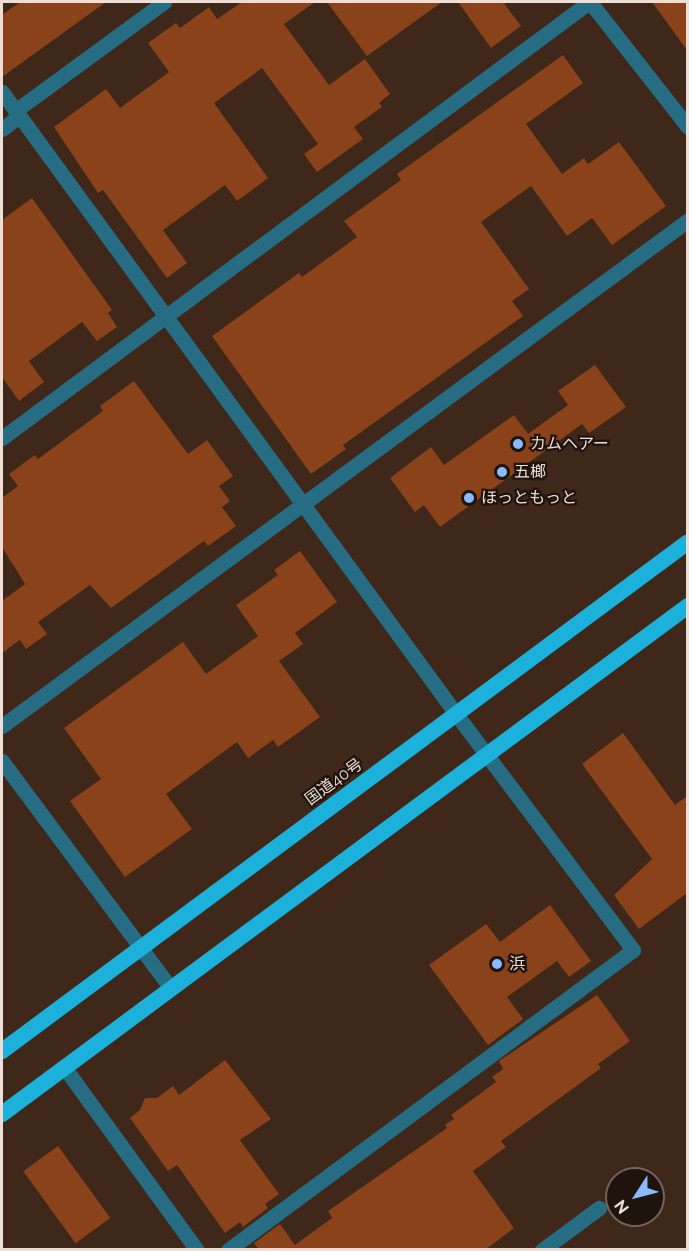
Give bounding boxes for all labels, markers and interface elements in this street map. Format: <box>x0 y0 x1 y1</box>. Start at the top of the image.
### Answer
place label: カムヘアー <box>530 434 609 454</box>
marker: カムヘアー <box>511 437 525 451</box>
place label: 五榔 <box>514 462 546 482</box>
marker: 五榔 <box>495 465 509 479</box>
place label: ほっともっと <box>481 488 577 508</box>
marker: ほっともっと <box>462 491 476 505</box>
street label: 国道40号 <box>301 755 367 809</box>
place label: 浜 <box>509 954 525 974</box>
marker: 浜 <box>490 957 504 971</box>
north arrow <box>605 1167 665 1227</box>
text: N <box>610 1196 633 1217</box>

